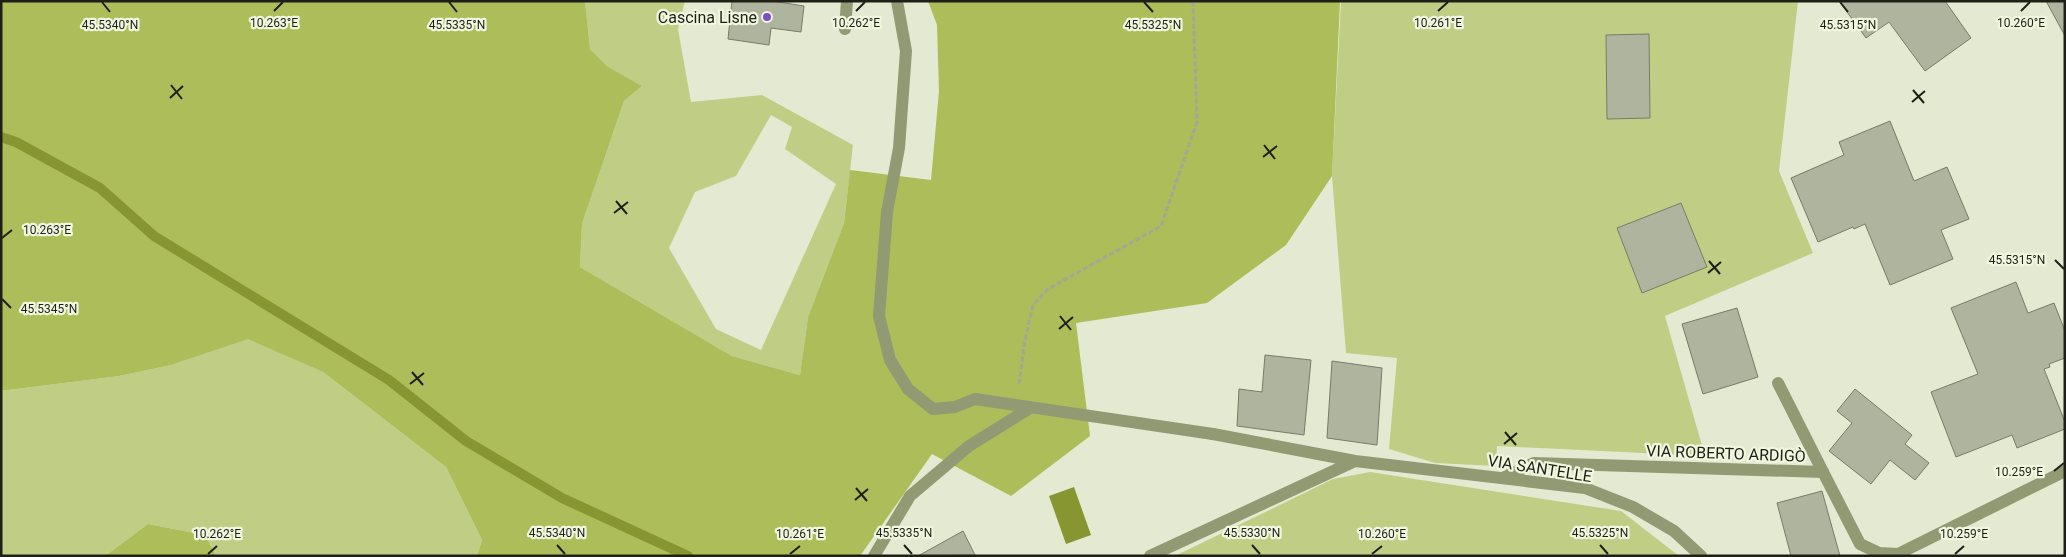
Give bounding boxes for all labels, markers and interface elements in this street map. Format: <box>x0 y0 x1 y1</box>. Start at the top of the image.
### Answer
place label: Cascina Lisne <box>658 8 757 27</box>
marker: Cascina Lisne <box>761 11 773 23</box>
text: 10.263°E <box>250 16 298 30</box>
text: 10.262°E <box>832 16 880 30</box>
text: 10.261°E <box>1414 16 1462 30</box>
text: 10.260°E <box>1997 16 2045 30</box>
text: 45.5340°N <box>82 18 138 32</box>
text: 45.5335°N <box>429 18 485 32</box>
text: 45.5325°N <box>1125 18 1181 32</box>
text: 45.5315°N <box>1820 18 1876 32</box>
text: 10.263°E <box>23 223 71 237</box>
text: 45.5315°N <box>1989 253 2045 267</box>
text: 45.5345°N <box>21 302 77 316</box>
street label: VIA ROBERTO ARDIGÒ <box>1646 440 1806 466</box>
street label: VIA SANTELLE <box>1486 451 1593 486</box>
text: 10.259°E <box>1995 465 2043 479</box>
text: 45.5340°N <box>529 526 585 540</box>
text: 45.5335°N <box>876 526 932 540</box>
text: 45.5330°N <box>1224 526 1280 540</box>
text: 45.5325°N <box>1572 526 1628 540</box>
text: 10.262°E <box>193 527 241 541</box>
text: 10.261°E <box>776 527 824 541</box>
text: 10.260°E <box>1358 527 1406 541</box>
text: 10.259°E <box>1940 527 1988 541</box>

